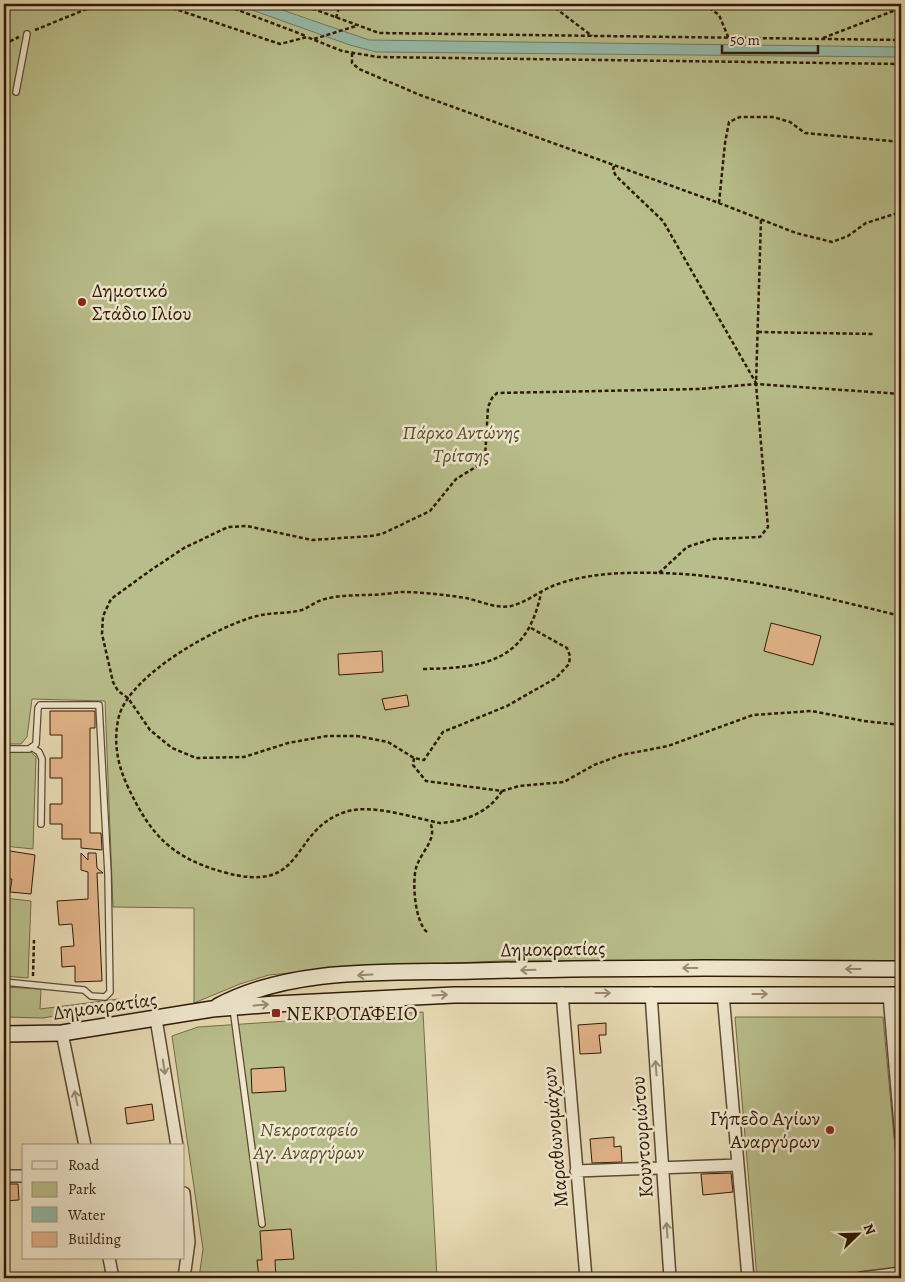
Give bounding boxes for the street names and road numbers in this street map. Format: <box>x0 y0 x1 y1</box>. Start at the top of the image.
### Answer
street label: Δημοκρατίας <box>500 935 606 963</box>
street label: Δημοκρατίας <box>51 985 159 1027</box>
street label: Μαραθωνομάχων <box>535 1065 575 1209</box>
street label: Κουντουριώτου <box>624 1075 660 1199</box>

